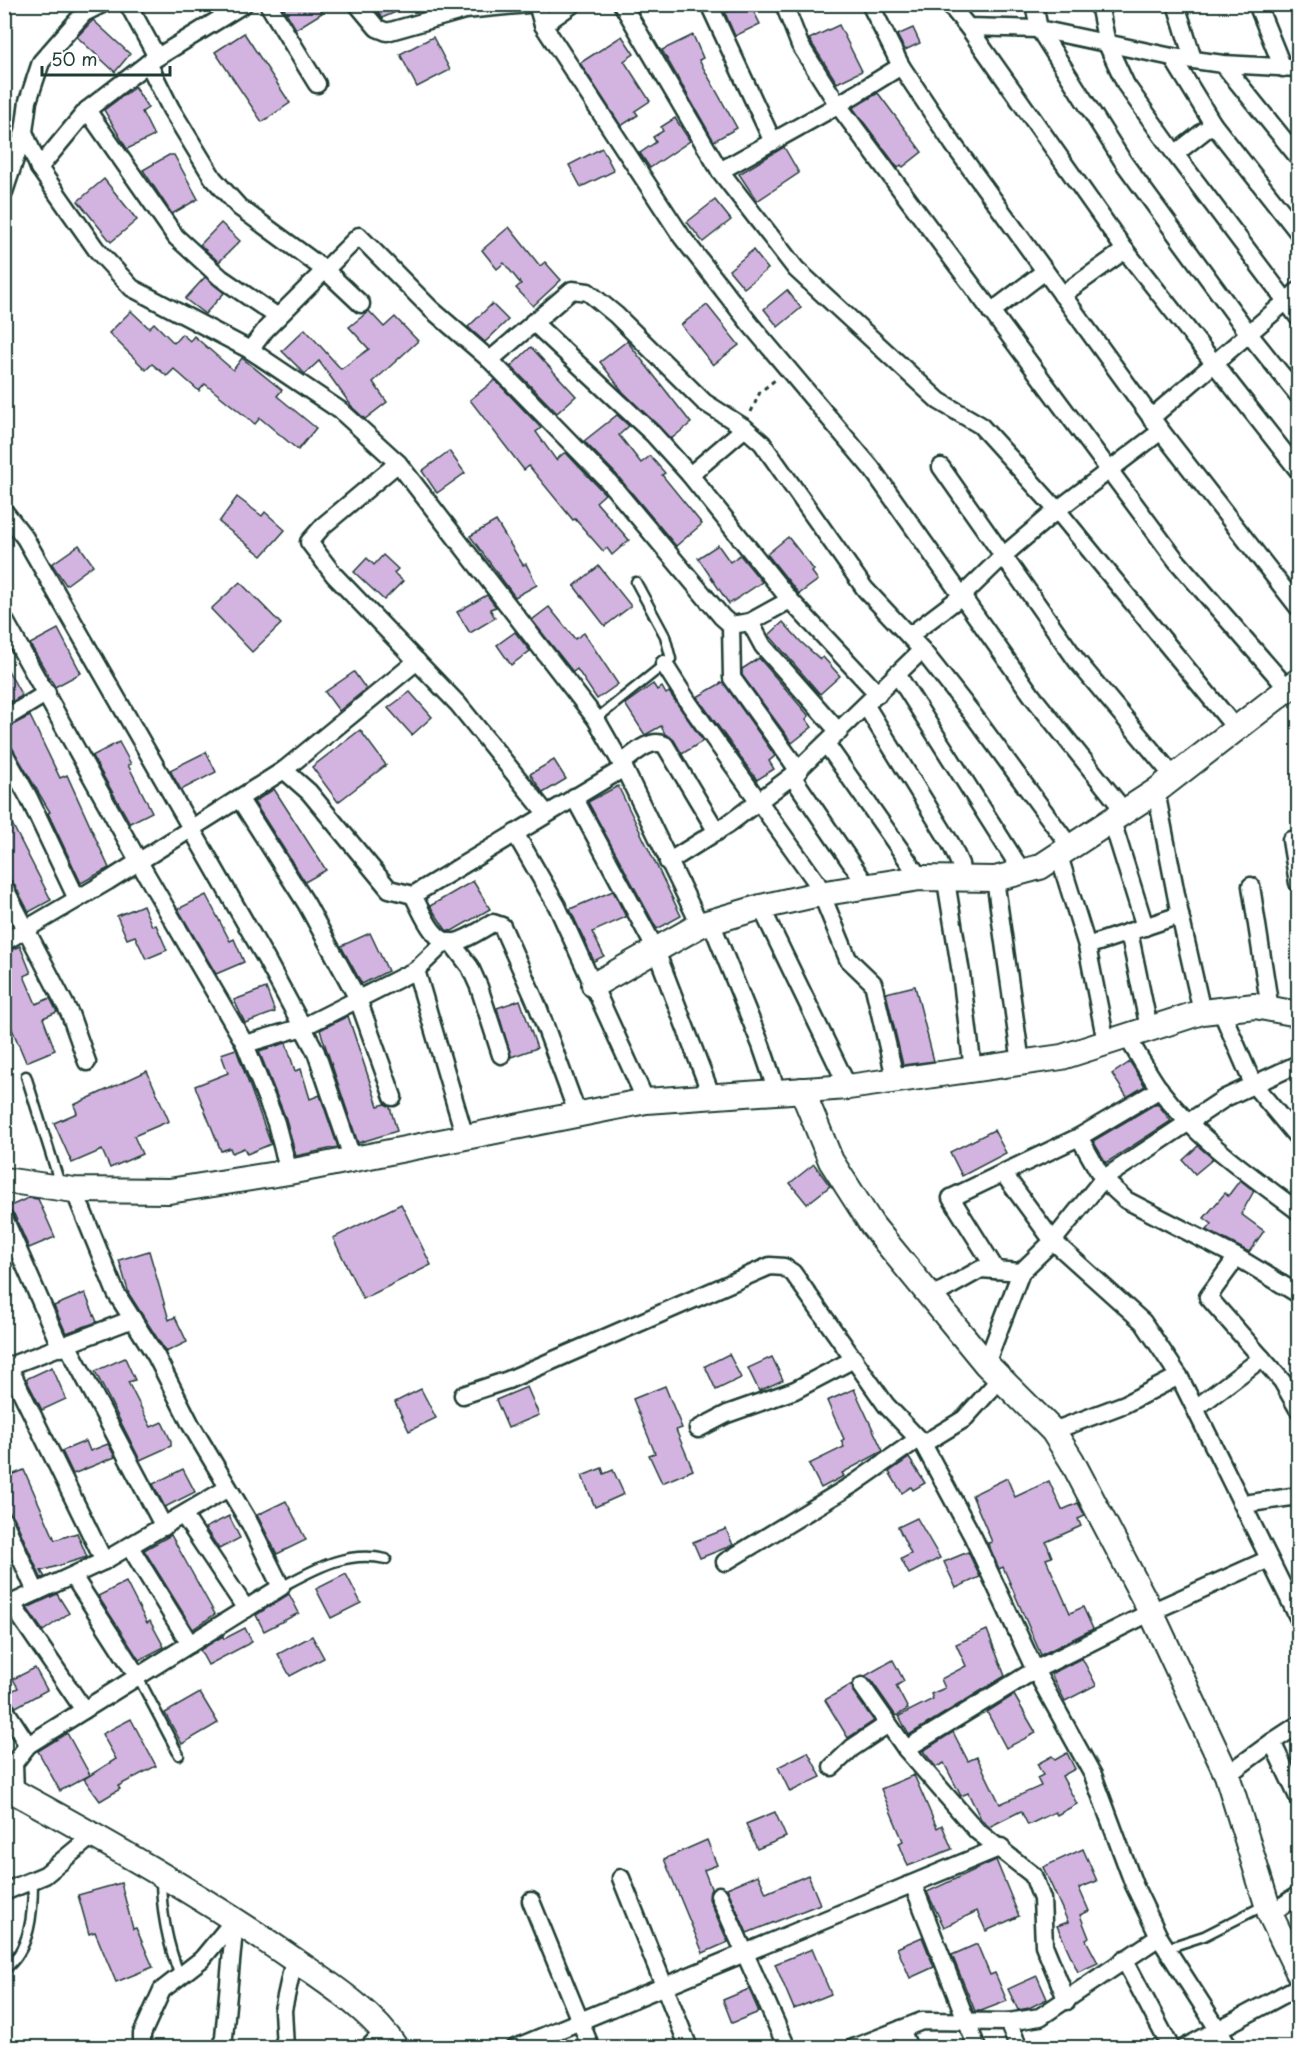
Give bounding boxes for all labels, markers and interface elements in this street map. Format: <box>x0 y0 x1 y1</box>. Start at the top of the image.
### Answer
scale bar <box>42 39 170 77</box>
text: 50 m <box>51 45 98 72</box>

